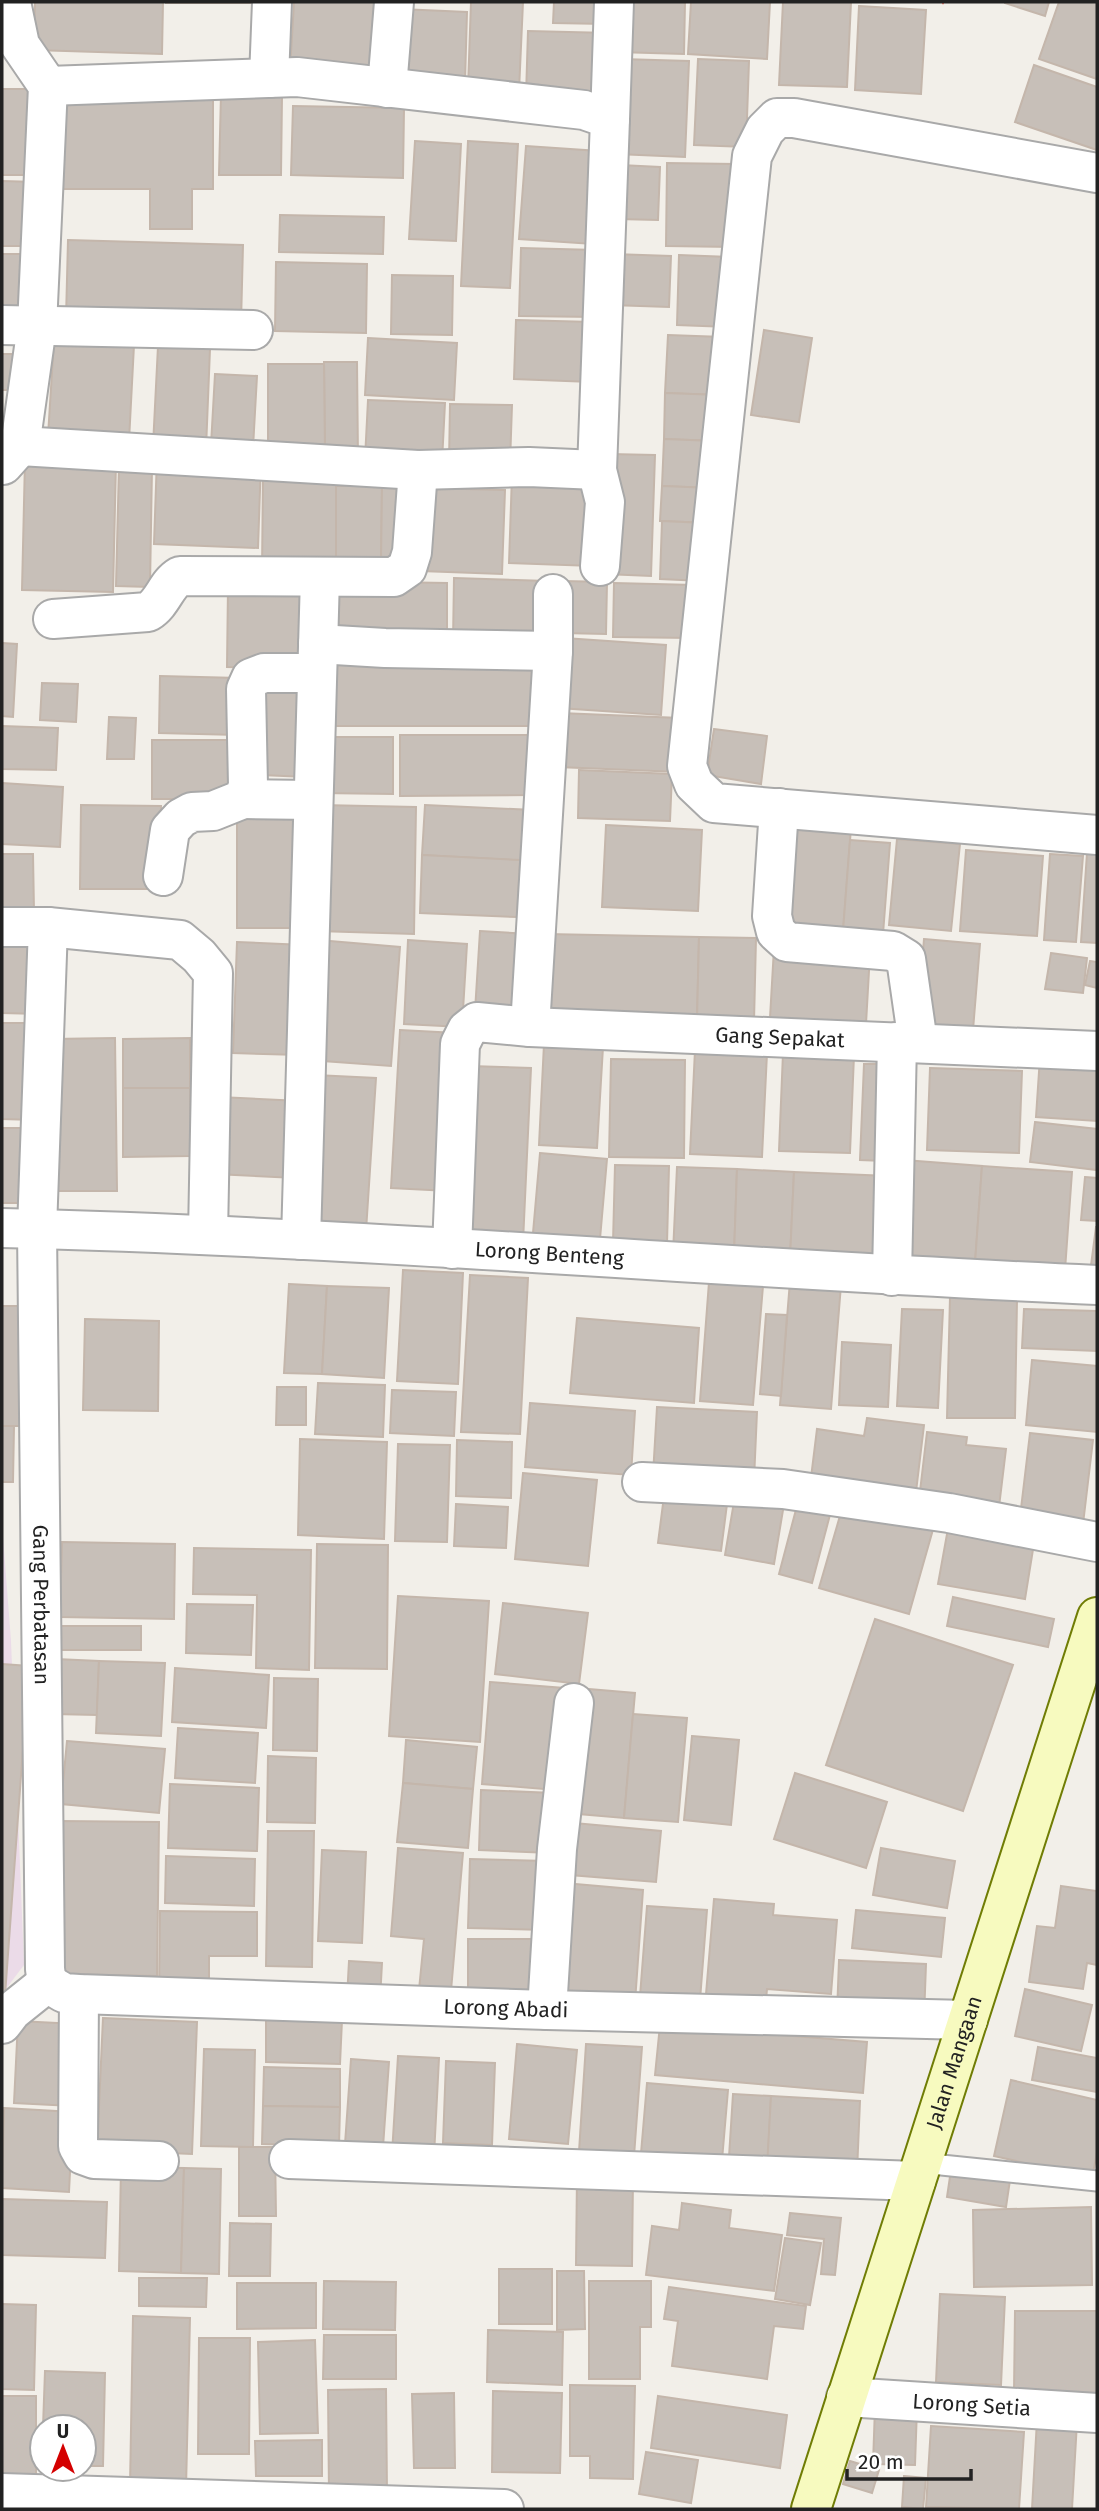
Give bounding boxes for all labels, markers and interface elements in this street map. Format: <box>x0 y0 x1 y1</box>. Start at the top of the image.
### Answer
street label: Gang Sepakat <box>715 1022 846 1053</box>
street label: Lorong Benteng <box>474 1236 625 1271</box>
street label: Gang Perbatasan <box>27 1524 55 1685</box>
street label: Jalan Mangaan <box>921 1992 988 2132</box>
street label: Lorong Abadi <box>443 1993 569 2024</box>
street label: Lorong Setia <box>912 2388 1032 2422</box>
north arrow <box>28 2413 98 2483</box>
text: U <box>57 2420 69 2443</box>
scale bar <box>847 2438 971 2482</box>
text: 20 m <box>858 2449 904 2475</box>

